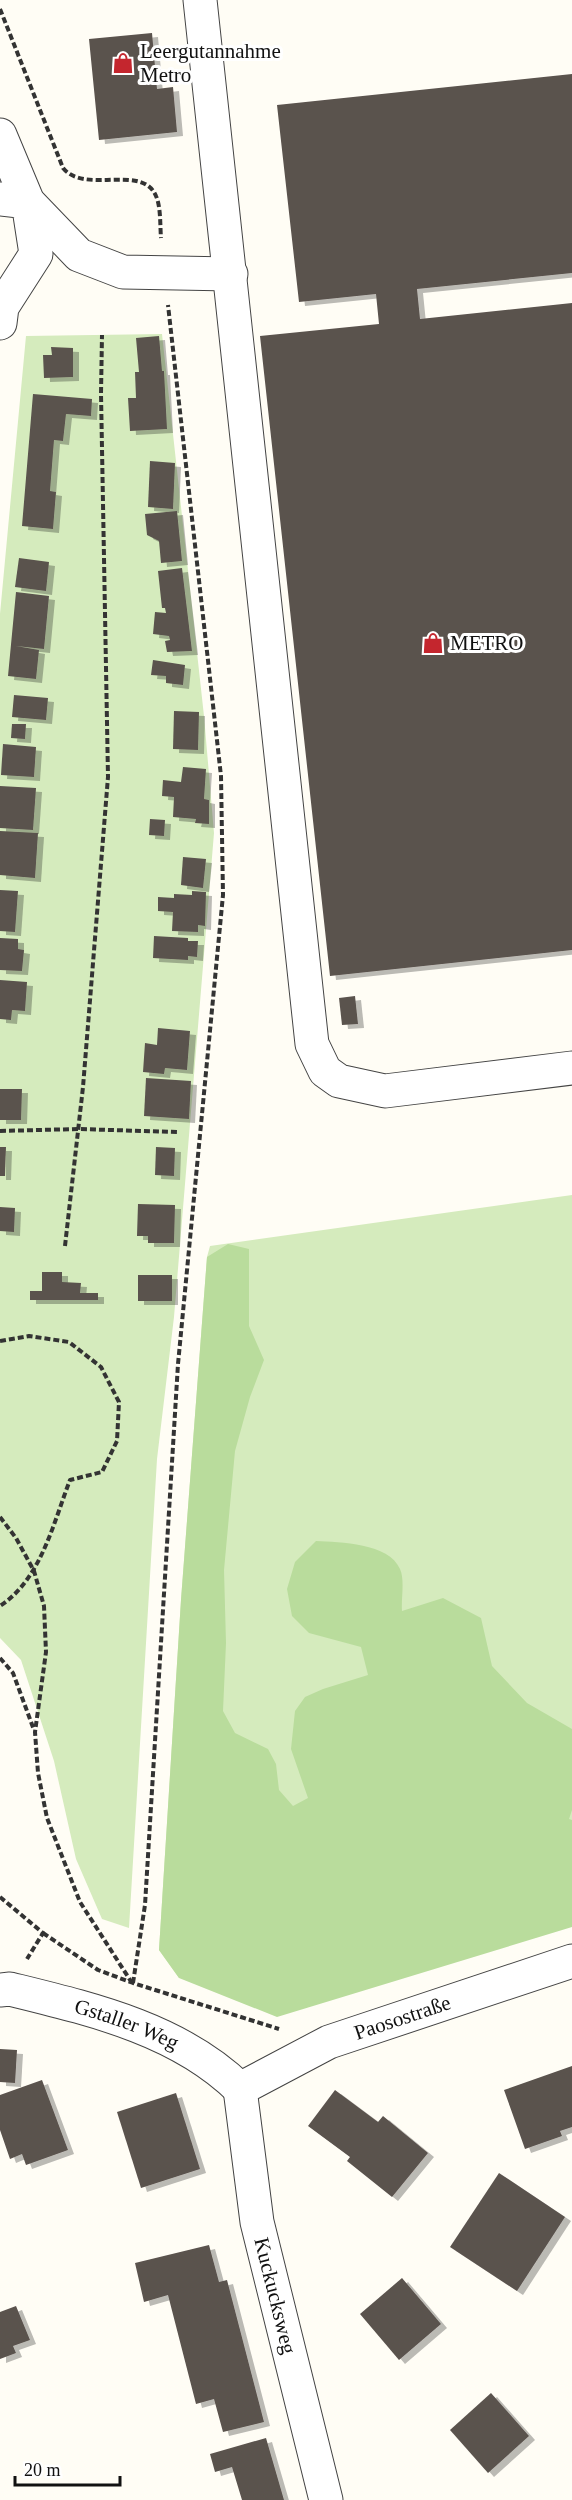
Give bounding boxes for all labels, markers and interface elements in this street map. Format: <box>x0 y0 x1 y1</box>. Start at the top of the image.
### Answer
place label: Leergutannahme Metro <box>140 39 281 87</box>
shop icon: Leergutannahme Metro <box>111 51 135 75</box>
shop icon: METRO <box>421 631 445 655</box>
place label: METRO <box>450 631 524 655</box>
street label: Paosostraße <box>351 1990 454 2045</box>
street label: Gstaller Weg <box>72 1994 183 2055</box>
street label: Kuckucksweg <box>249 2235 301 2357</box>
scale bar <box>15 2449 120 2487</box>
text: 20 m <box>24 2460 61 2480</box>

